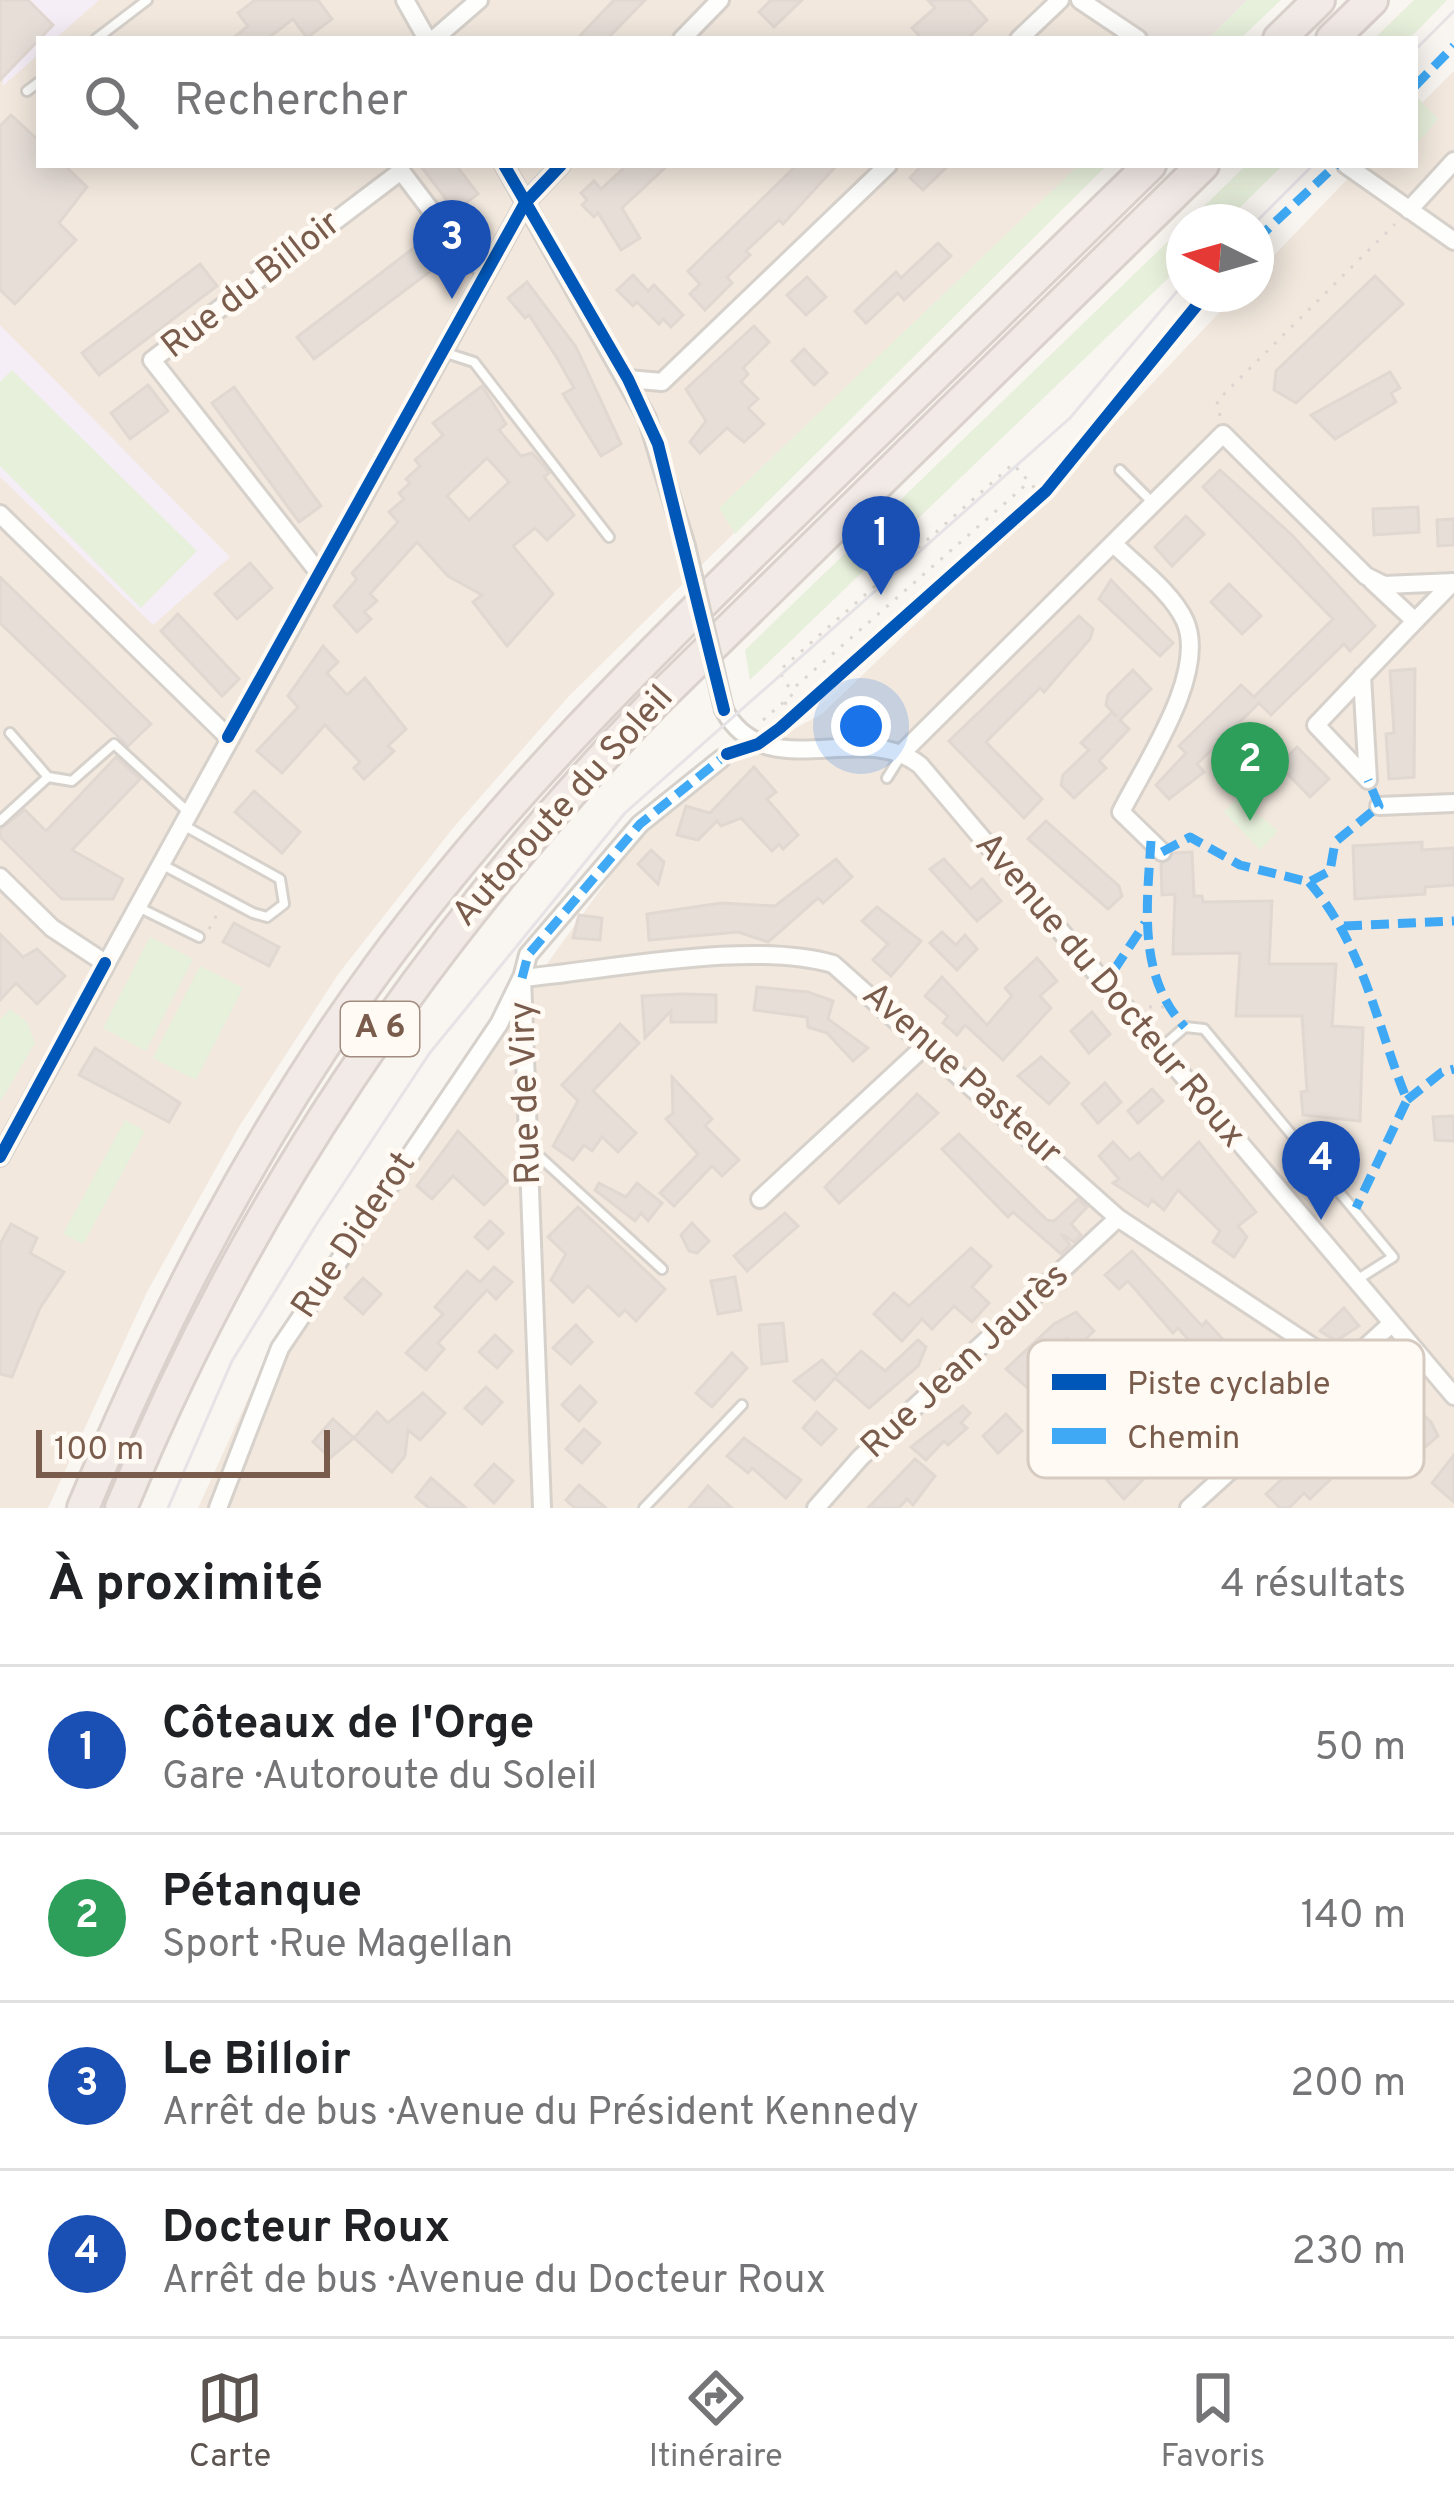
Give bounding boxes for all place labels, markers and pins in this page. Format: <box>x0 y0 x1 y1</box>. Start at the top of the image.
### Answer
pin: 3 <box>413 200 491 299</box>
pin: 1 <box>842 496 920 595</box>
pin: 2 <box>1211 722 1289 821</box>
pin: 4 <box>1282 1121 1360 1220</box>

